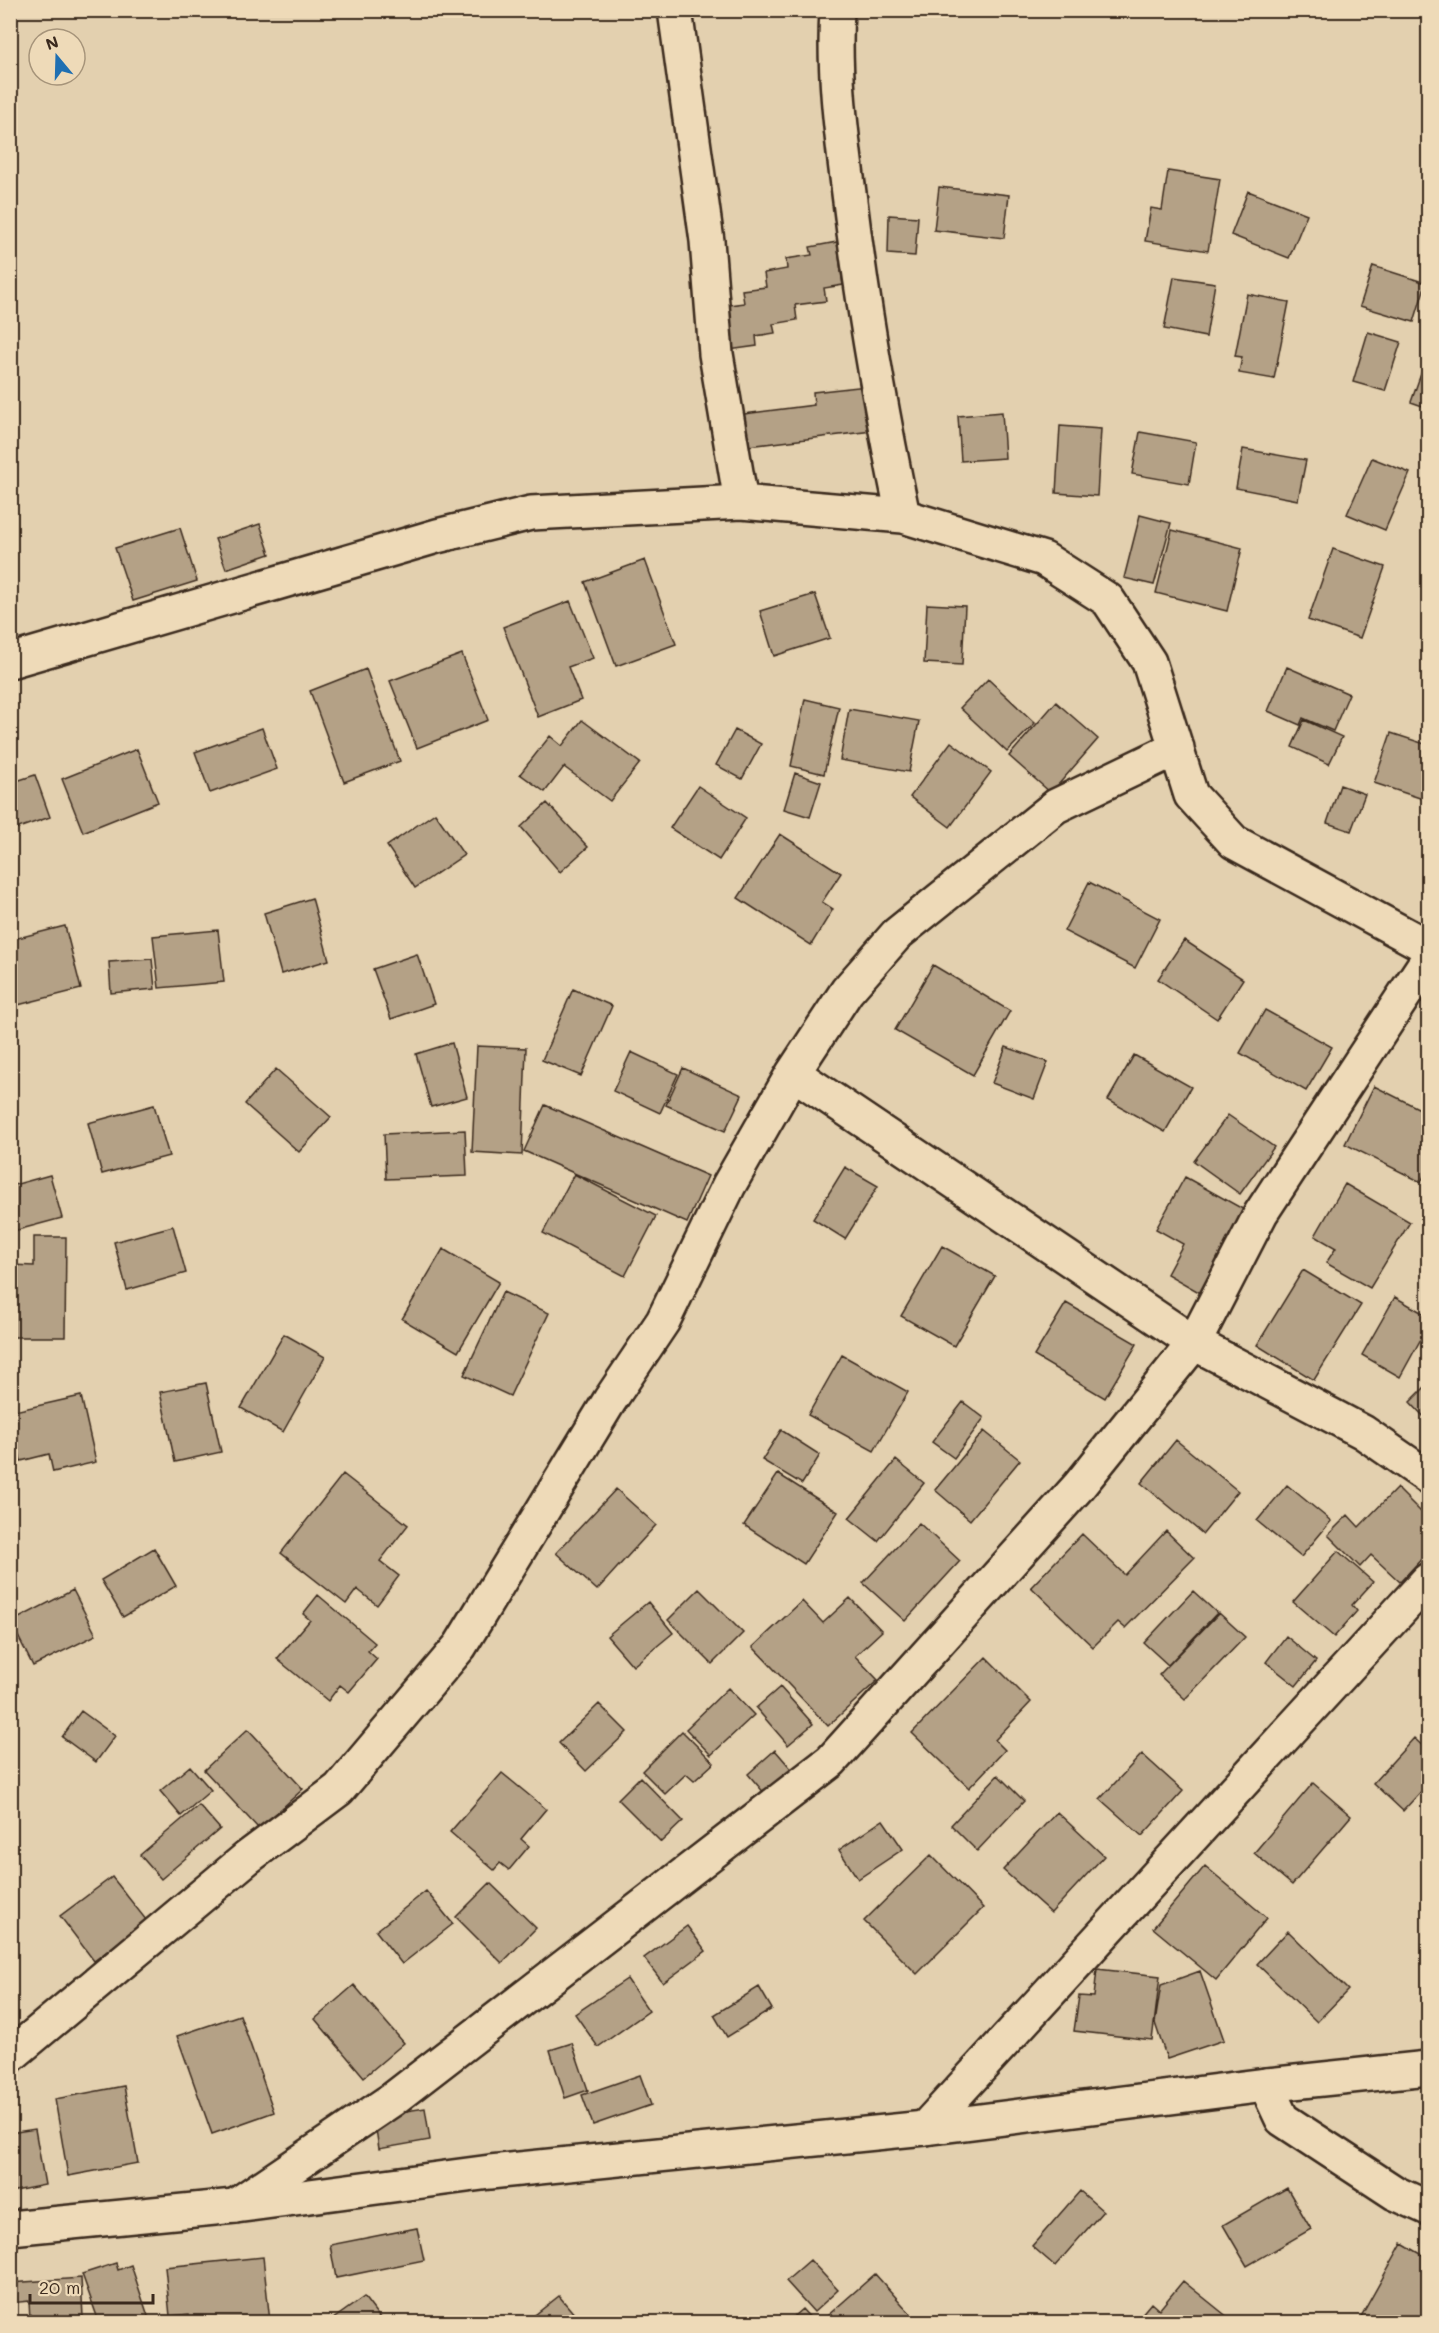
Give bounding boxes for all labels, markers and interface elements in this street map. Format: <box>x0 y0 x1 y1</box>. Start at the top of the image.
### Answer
north arrow <box>27 27 87 87</box>
text: N <box>43 30 61 54</box>
scale bar <box>30 2267 153 2305</box>
text: 20 m <box>39 2275 80 2299</box>

